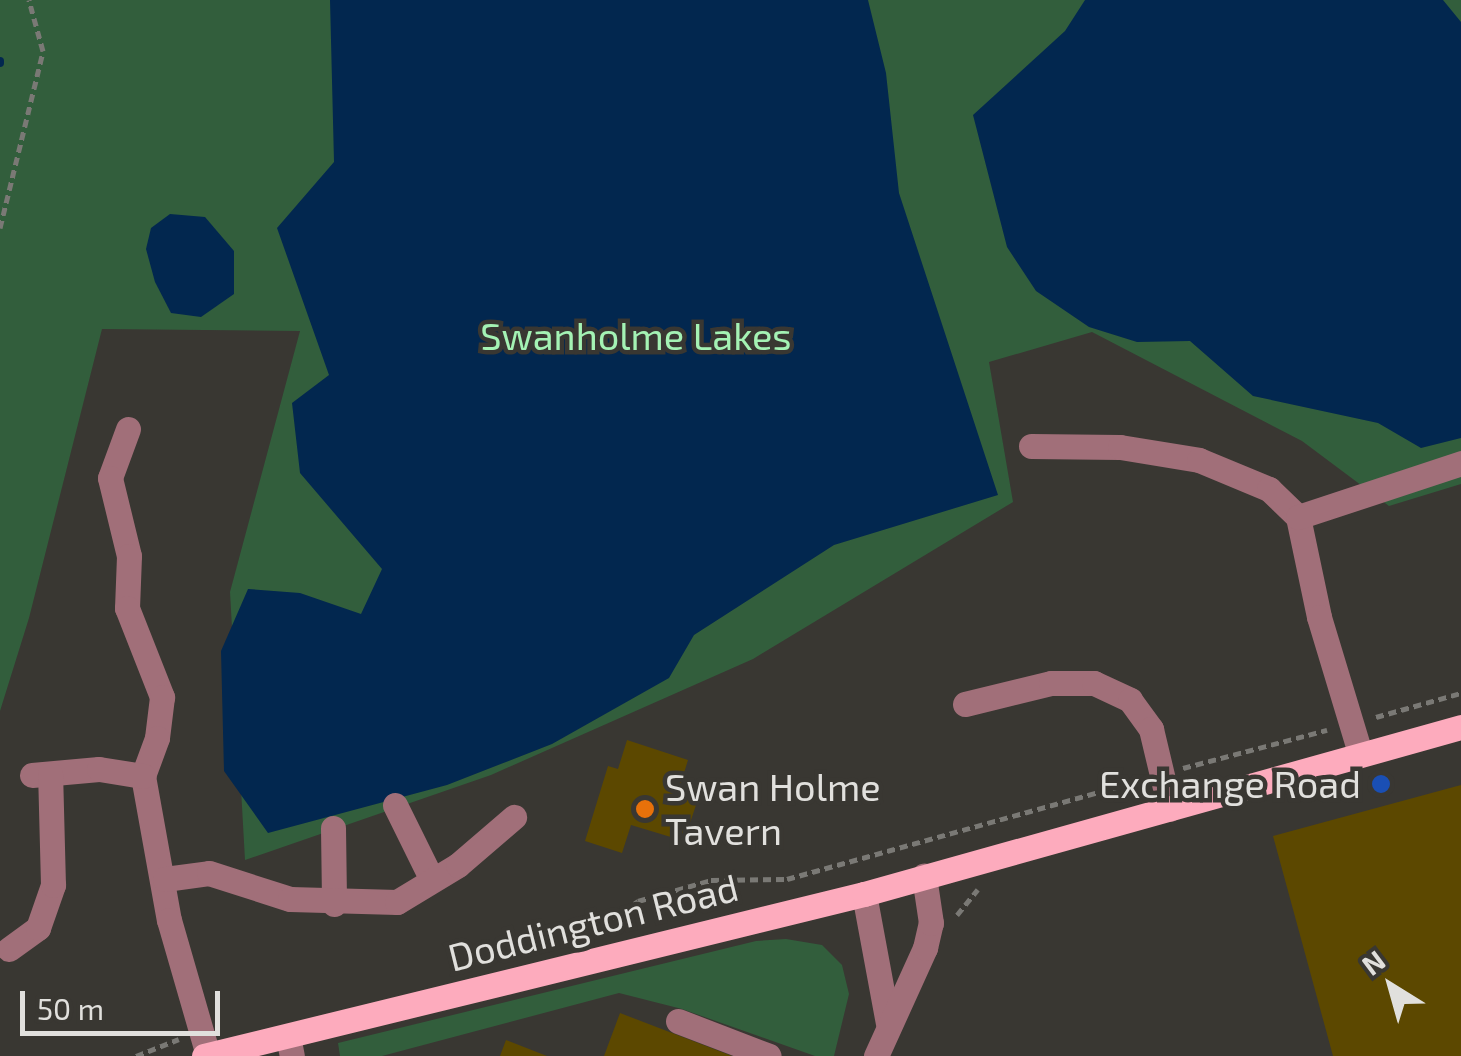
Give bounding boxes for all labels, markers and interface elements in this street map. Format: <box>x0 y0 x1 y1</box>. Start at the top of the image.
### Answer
park label: Swanholme Lakes <box>480 313 792 359</box>
place label: Exchange Road <box>1099 761 1361 807</box>
place label: Swan Holme Tavern <box>665 764 881 854</box>
marker: Exchange Road <box>1370 773 1392 795</box>
marker: Swan Holme Tavern <box>634 798 656 820</box>
street label: Doddington Road <box>443 864 743 980</box>
north arrow <box>1341 936 1441 1036</box>
text: N <box>1355 942 1391 982</box>
scale bar <box>25 971 225 1033</box>
text: 50 m <box>37 990 104 1026</box>

